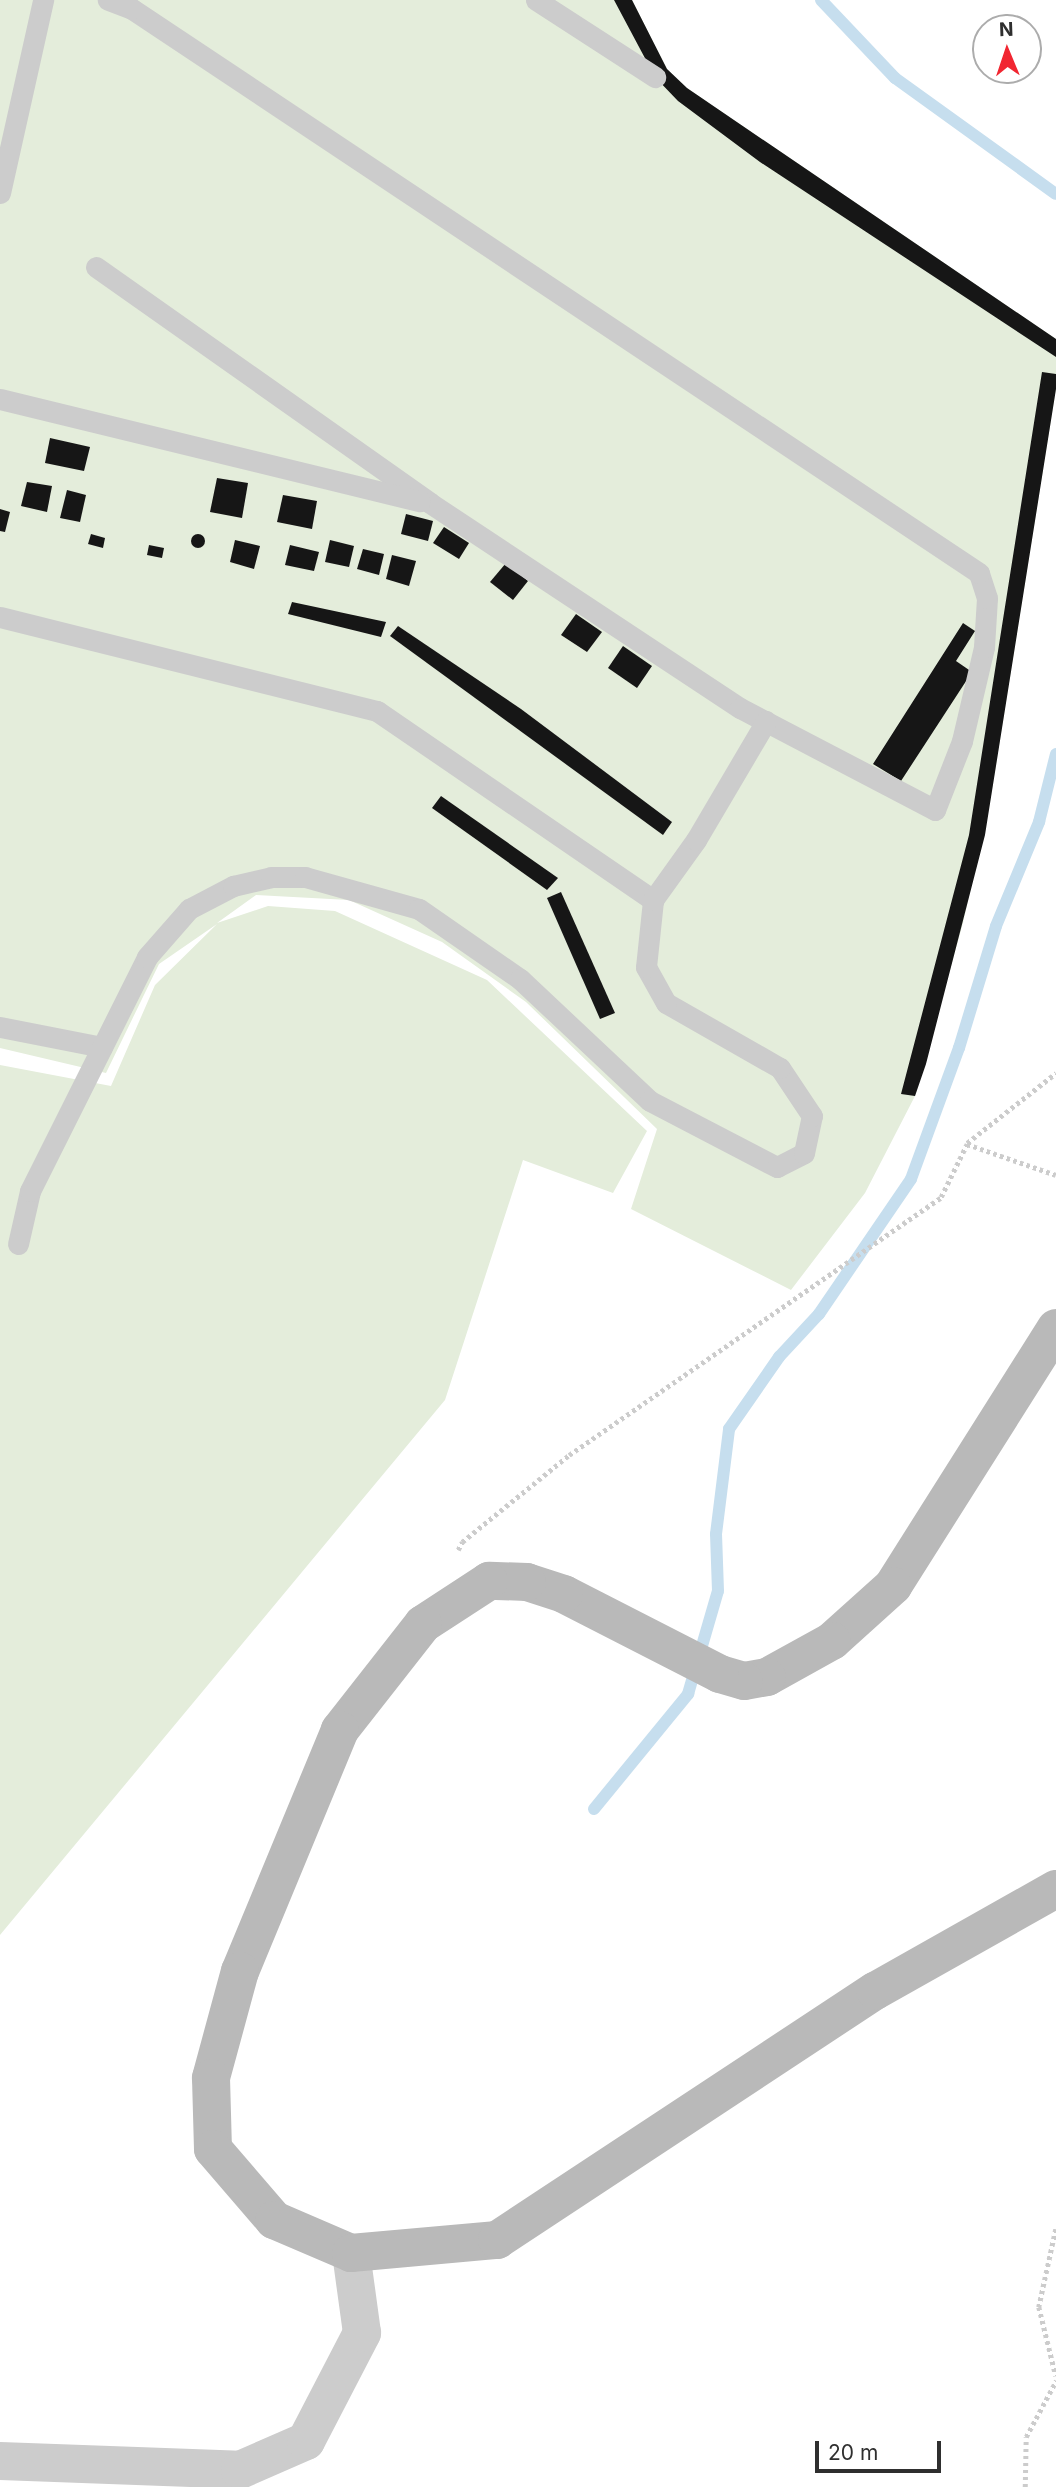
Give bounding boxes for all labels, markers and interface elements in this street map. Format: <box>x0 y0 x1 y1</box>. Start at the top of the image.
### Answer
north arrow <box>972 14 1042 84</box>
text: N <box>999 18 1014 41</box>
scale bar <box>818 2428 944 2472</box>
text: 20 m <box>828 2440 878 2465</box>

